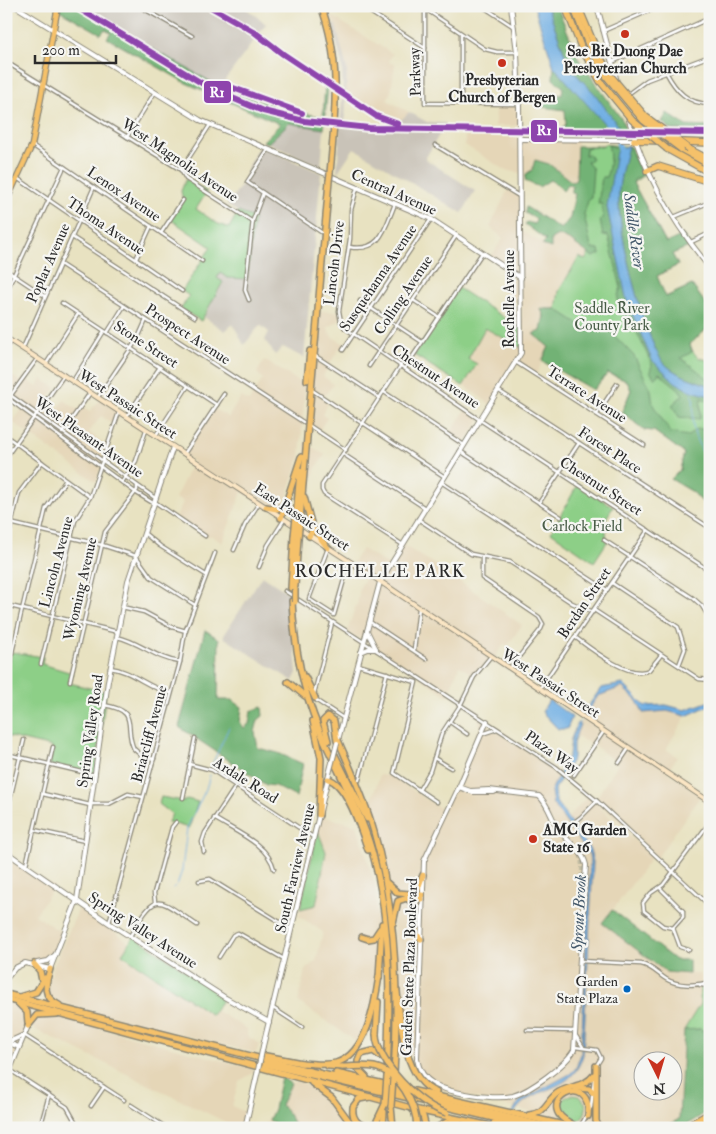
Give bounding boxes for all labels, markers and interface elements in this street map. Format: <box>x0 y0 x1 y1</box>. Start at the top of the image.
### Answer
marker: Sae Bit Duong Dae Presbyterian Church <box>619 28 631 40</box>
scale bar <box>35 32 116 64</box>
text: 200 m <box>42 41 80 60</box>
place label: Sae Bit Duong Dae Presbyterian Church <box>563 42 687 79</box>
street label: Parkway <box>405 47 426 97</box>
marker: Presbyterian Church of Bergen <box>496 57 508 69</box>
place label: Presbyterian Church of Bergen <box>448 71 556 108</box>
line badge: R1 <box>203 80 232 104</box>
text: R1 <box>209 84 225 101</box>
street label: West Magnolia Avenue <box>117 114 242 207</box>
line badge: R1 <box>530 119 558 143</box>
text: R1 <box>536 122 552 139</box>
street label: Lenox Avenue <box>83 163 164 226</box>
street label: Central Avenue <box>348 165 440 220</box>
water label: Saddle River <box>619 191 649 271</box>
street label: Thoma Avenue <box>63 193 149 260</box>
street label: Poplar Avenue <box>22 220 75 306</box>
street label: Lincoln Drive <box>320 220 349 306</box>
street label: Susquehanna Avenue <box>336 221 421 336</box>
street label: Rochelle Avenue <box>500 250 519 348</box>
street label: Colling Avenue <box>370 252 437 339</box>
park label: Saddle River County Park <box>574 299 650 335</box>
street label: Prospect Avenue <box>141 300 234 370</box>
street label: Stone Street <box>110 316 182 373</box>
street label: Chestnut Avenue <box>388 340 483 413</box>
street label: Terrace Avenue <box>543 361 630 427</box>
street label: West Passaic Street <box>74 365 181 443</box>
street label: West Pleasant Avenue <box>30 392 147 482</box>
street label: Forest Place <box>574 423 645 478</box>
street label: Chestnut Street <box>556 453 646 520</box>
street label: East Passaic Street <box>250 479 353 556</box>
street label: Lincoln Avenue <box>35 514 78 610</box>
park label: Carlock Field <box>542 517 623 536</box>
street label: Wyoming Avenue <box>59 536 102 644</box>
district label: ROCHELLE PARK <box>295 560 465 583</box>
street label: Berdan Street <box>554 564 615 643</box>
street label: West Passaic Street <box>497 644 604 722</box>
street label: Spring Valley Road <box>73 673 109 789</box>
street label: Briarcliff Avenue <box>127 683 172 785</box>
street label: Plaza Way <box>521 727 583 778</box>
street label: Ardale Road <box>209 752 282 808</box>
street label: South Farview Avenue <box>271 801 320 935</box>
place label: AMC Garden State 16 <box>542 821 627 857</box>
marker: AMC Garden State 16 <box>527 833 539 845</box>
water label: Sprout Brook <box>567 874 591 953</box>
street label: Garden State Plaza Boulevard <box>397 877 422 1056</box>
street label: Spring Valley Avenue <box>84 888 201 974</box>
place label: Garden State Plaza <box>557 973 618 1007</box>
marker: Garden State Plaza <box>622 984 632 994</box>
north arrow <box>634 1052 684 1102</box>
text: N <box>652 1079 667 1098</box>

